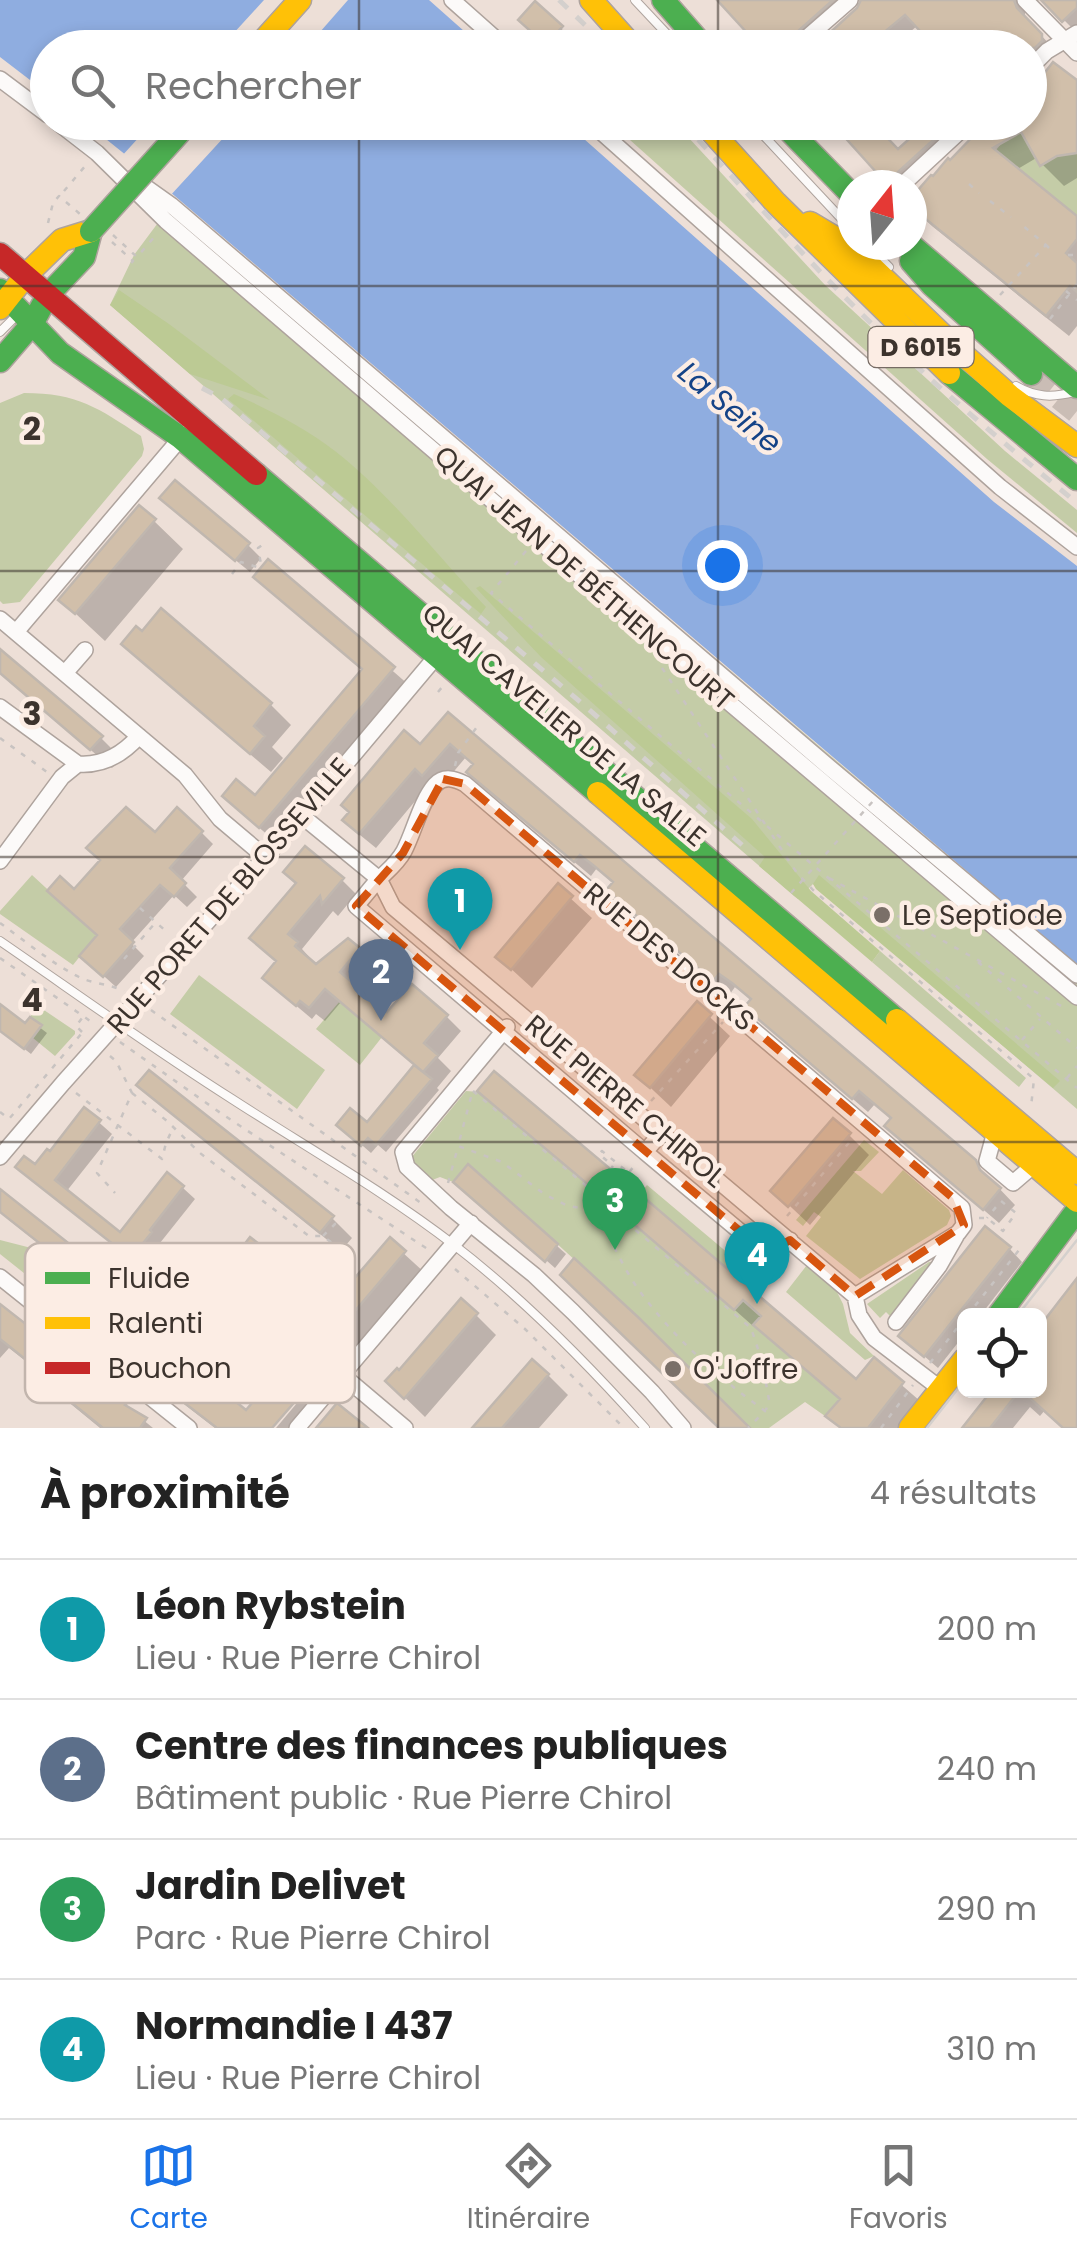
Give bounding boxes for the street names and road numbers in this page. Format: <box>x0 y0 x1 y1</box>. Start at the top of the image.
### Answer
road number: D 6015 <box>868 327 974 367</box>
street label: QUAI JEAN DE BÉTHENCOURT <box>426 437 742 719</box>
street label: QUAI CAVELIER DE LA SALLE <box>414 594 714 856</box>
street label: RUE PORET DE BLOSSEVILLE <box>98 749 360 1043</box>
street label: RUE DES DOCKS <box>575 874 763 1040</box>
street label: RUE PIERRE CHIROL <box>517 1006 733 1196</box>

